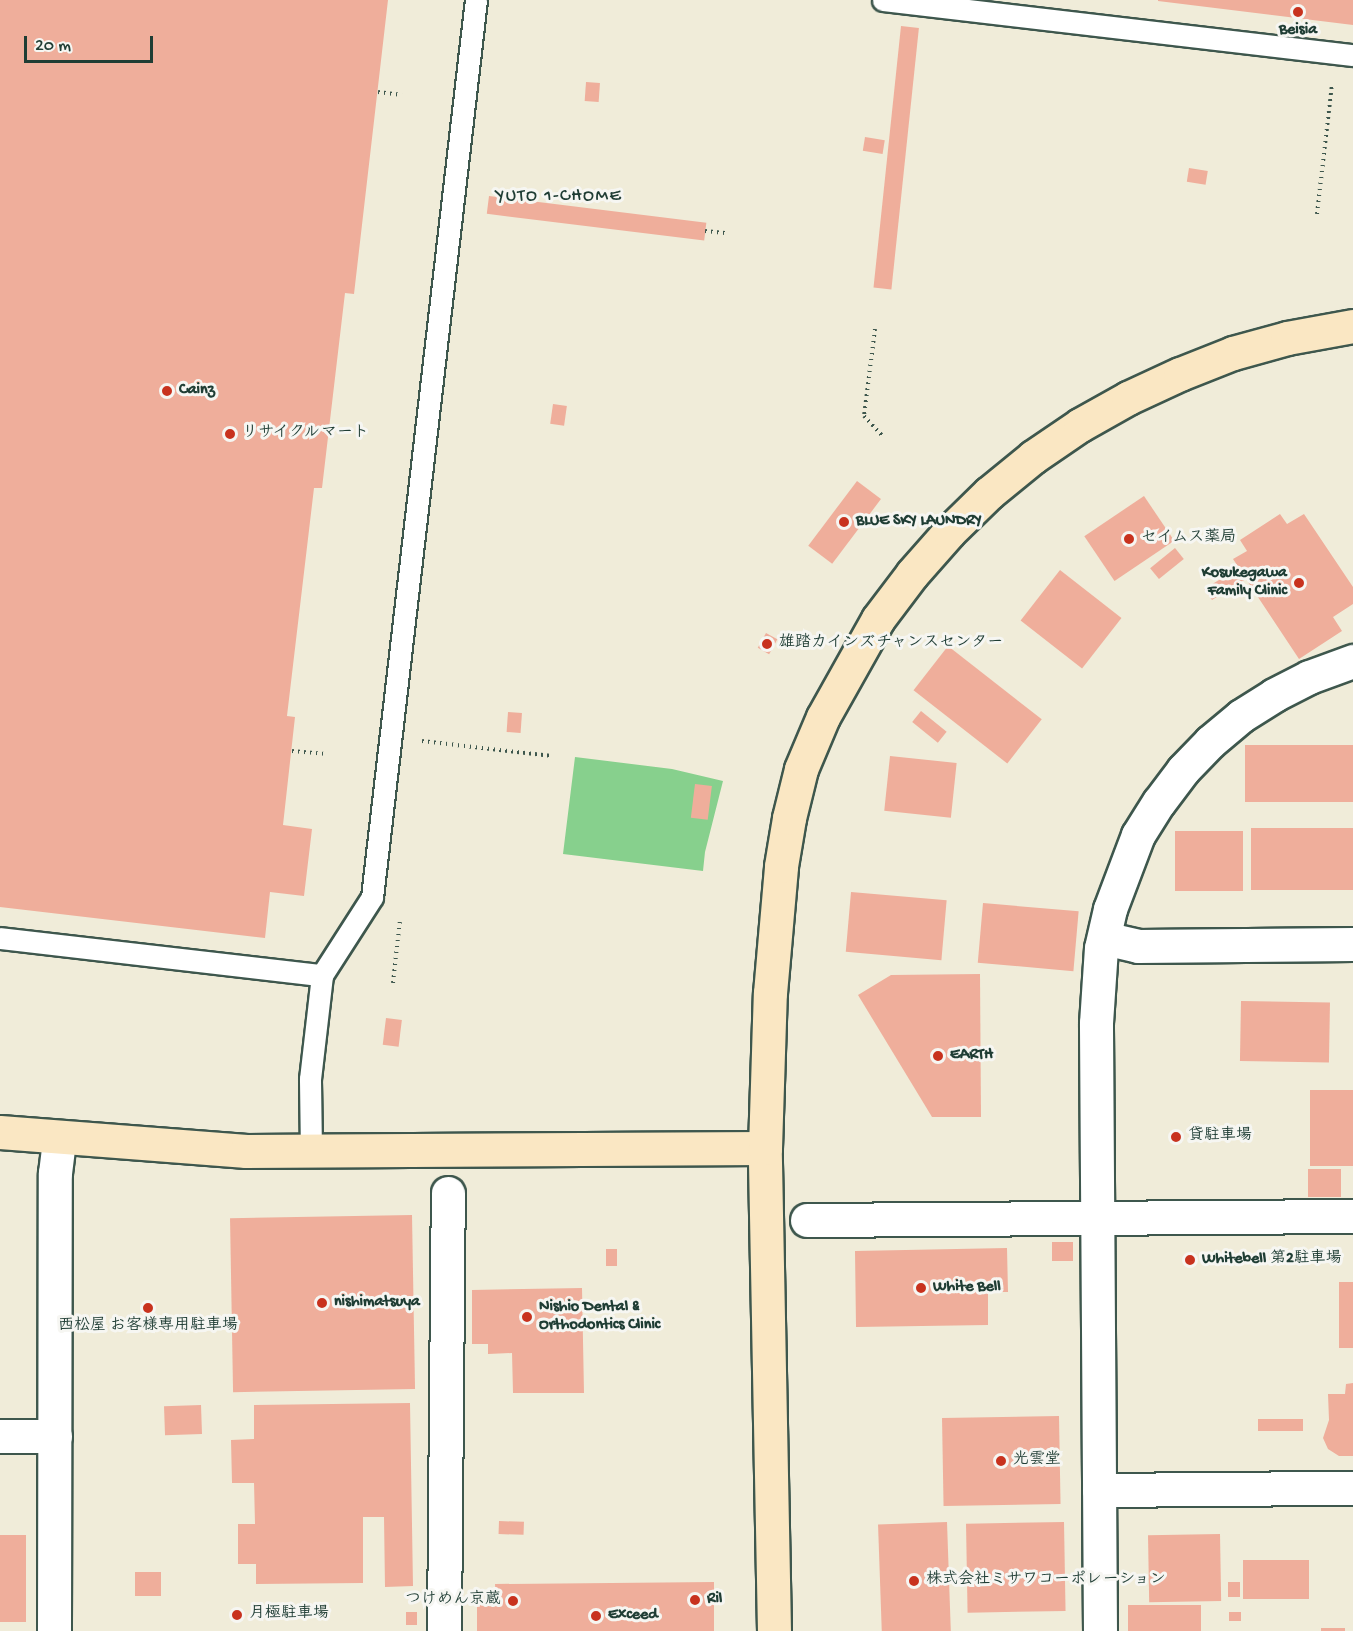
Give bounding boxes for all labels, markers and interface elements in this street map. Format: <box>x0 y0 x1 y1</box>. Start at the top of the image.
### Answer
marker: Beisia <box>1291 5 1305 19</box>
place label: Beisia <box>1279 21 1317 41</box>
scale bar <box>27 24 156 62</box>
text: 20 m <box>35 36 71 57</box>
district label: YUTO 1-CHOME <box>496 186 622 208</box>
place label: Cainz <box>179 381 215 401</box>
marker: Cainz <box>160 384 174 398</box>
place label: リサイクルマート <box>242 424 370 444</box>
marker: リサイクルマート <box>223 427 237 441</box>
place label: BLUE SKY LAUNDRY <box>856 512 982 532</box>
marker: BLUE SKY LAUNDRY <box>837 515 851 529</box>
place label: セイムス薬局 <box>1141 529 1237 549</box>
marker: セイムス薬局 <box>1122 532 1136 546</box>
place label: Kosukegawa Family Clinic <box>1202 564 1287 602</box>
marker: Kosukegawa Family Clinic <box>1292 576 1306 590</box>
place label: 雄踏カインズチャンスセンター <box>779 634 1003 654</box>
marker: 雄踏カインズチャンスセンター <box>760 637 774 651</box>
place label: EARTH <box>950 1046 993 1066</box>
marker: EARTH <box>931 1049 945 1063</box>
place label: 貸駐車場 <box>1188 1127 1252 1147</box>
marker: 貸駐車場 <box>1169 1130 1183 1144</box>
place label: Whitebell 第2駐車場 <box>1202 1250 1342 1270</box>
marker: Whitebell 第2駐車場 <box>1183 1253 1197 1267</box>
place label: White Bell <box>933 1278 1001 1298</box>
marker: White Bell <box>914 1281 928 1295</box>
place label: nishimatsuya <box>334 1293 420 1313</box>
marker: nishimatsuya <box>315 1296 329 1310</box>
place label: Nishio Dental & Orthodontics Clinic <box>539 1298 660 1336</box>
marker: 西松屋 お客様専用駐車場 <box>141 1301 155 1315</box>
marker: Nishio Dental & Orthodontics Clinic <box>520 1310 534 1324</box>
place label: 西松屋 お客様専用駐車場 <box>58 1317 238 1337</box>
place label: 光雲堂 <box>1013 1451 1061 1471</box>
marker: 光雲堂 <box>994 1454 1008 1468</box>
place label: 株式会社ミサワコーポレーション <box>926 1571 1167 1591</box>
marker: 株式会社ミサワコーポレーション <box>907 1574 921 1588</box>
place label: Ril <box>707 1590 722 1610</box>
place label: つけめん京蔵 <box>405 1591 501 1611</box>
marker: Ril <box>688 1593 702 1607</box>
marker: つけめん京蔵 <box>506 1594 520 1608</box>
place label: 月極駐車場 <box>249 1605 329 1625</box>
place label: Exceed <box>608 1606 658 1626</box>
marker: 月極駐車場 <box>230 1608 244 1622</box>
marker: Exceed <box>589 1609 603 1623</box>

